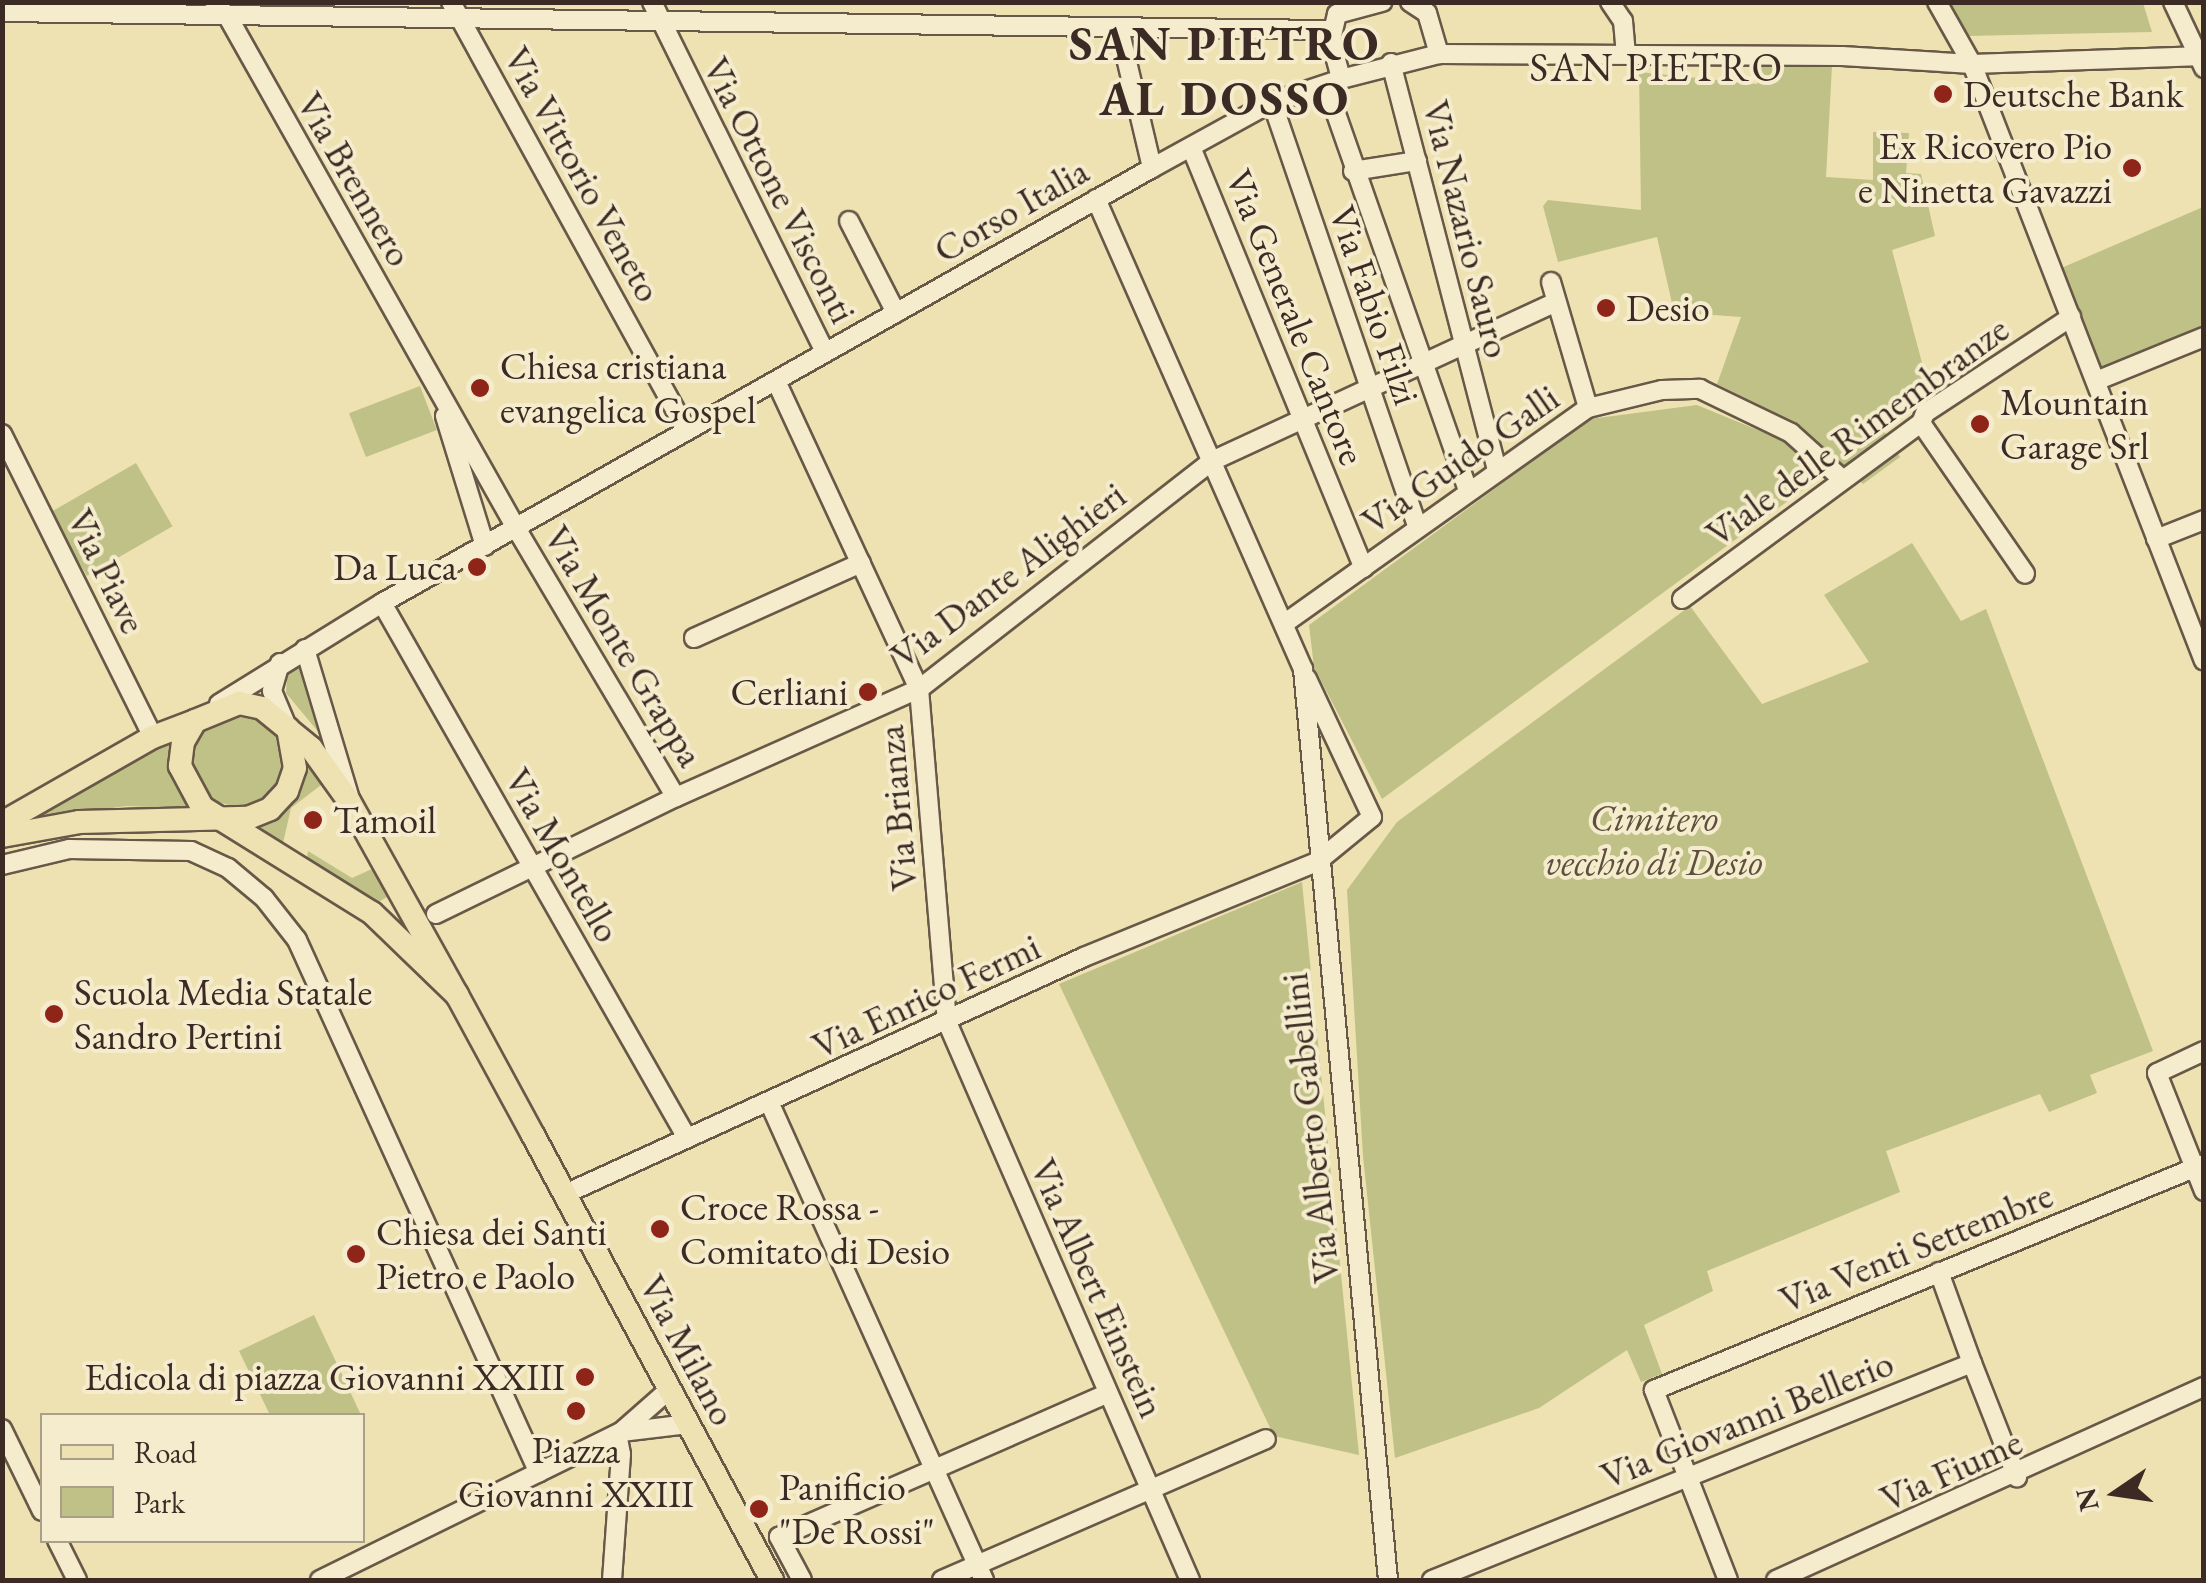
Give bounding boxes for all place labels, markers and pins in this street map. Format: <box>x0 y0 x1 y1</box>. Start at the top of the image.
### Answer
place label: Deutsche Bank <box>1963 71 2184 117</box>
marker: Deutsche Bank <box>1932 83 1954 105</box>
place label: Ex Ricovero Pio e Ninetta Gavazzi <box>1858 123 2112 212</box>
marker: Ex Ricovero Pio e Ninetta Gavazzi <box>2121 157 2143 179</box>
place label: Desio <box>1626 285 1710 331</box>
marker: Desio <box>1595 297 1617 319</box>
place label: Chiesa cristiana evangelica Gospel <box>500 343 756 432</box>
marker: Chiesa cristiana evangelica Gospel <box>469 377 491 399</box>
place label: Mountain Garage Srl <box>2000 379 2149 468</box>
marker: Mountain Garage Srl <box>1969 413 1991 435</box>
place label: Da Luca <box>333 544 457 590</box>
marker: Da Luca <box>466 556 488 578</box>
place label: Cerliani <box>731 669 848 715</box>
marker: Cerliani <box>857 681 879 703</box>
place label: Tamoil <box>333 797 436 843</box>
marker: Tamoil <box>302 809 324 831</box>
place label: Scuola Media Statale Sandro Pertini <box>74 969 372 1058</box>
marker: Scuola Media Statale Sandro Pertini <box>43 1003 65 1025</box>
place label: Croce Rossa - Comitato di Desio <box>680 1184 950 1274</box>
place label: Chiesa dei Santi Pietro e Paolo <box>376 1209 607 1298</box>
marker: Croce Rossa - Comitato di Desio <box>649 1218 671 1240</box>
marker: Chiesa dei Santi Pietro e Paolo <box>345 1243 367 1265</box>
place label: Edicola di piazza Giovanni XXIII <box>84 1354 565 1400</box>
marker: Edicola di piazza Giovanni XXIII <box>574 1366 596 1388</box>
marker: Piazza Giovanni XXIII <box>565 1400 587 1422</box>
place label: Piazza Giovanni XXIII <box>458 1427 694 1516</box>
place label: Panificio "De Rossi" <box>779 1464 935 1554</box>
marker: Panificio "De Rossi" <box>748 1498 770 1520</box>

